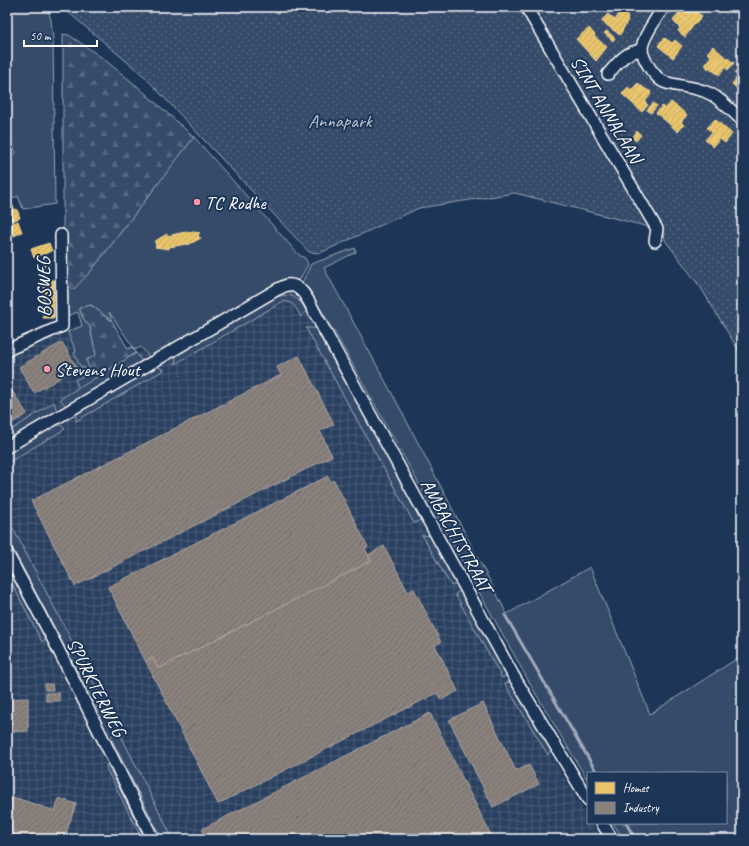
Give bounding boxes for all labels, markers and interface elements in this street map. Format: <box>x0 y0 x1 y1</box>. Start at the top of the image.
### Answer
scale bar <box>24 22 97 48</box>
text: 50 m <box>30 28 52 44</box>
street label: SINT ANNALAAN <box>565 52 649 169</box>
park label: Annapark <box>308 109 373 133</box>
place label: TC Rodhe <box>205 191 268 215</box>
marker: TC Rodhe <box>192 197 202 207</box>
street label: BOSWEG <box>31 254 57 317</box>
place label: Stevens Hout <box>55 358 142 382</box>
marker: Stevens Hout <box>42 364 52 374</box>
street label: AMBACHTSTRAAT <box>415 475 500 601</box>
street label: SPURKTERWEG <box>61 634 132 742</box>
legend <box>587 772 727 824</box>
text: Homes <box>623 780 650 796</box>
text: Industry <box>623 800 660 816</box>

